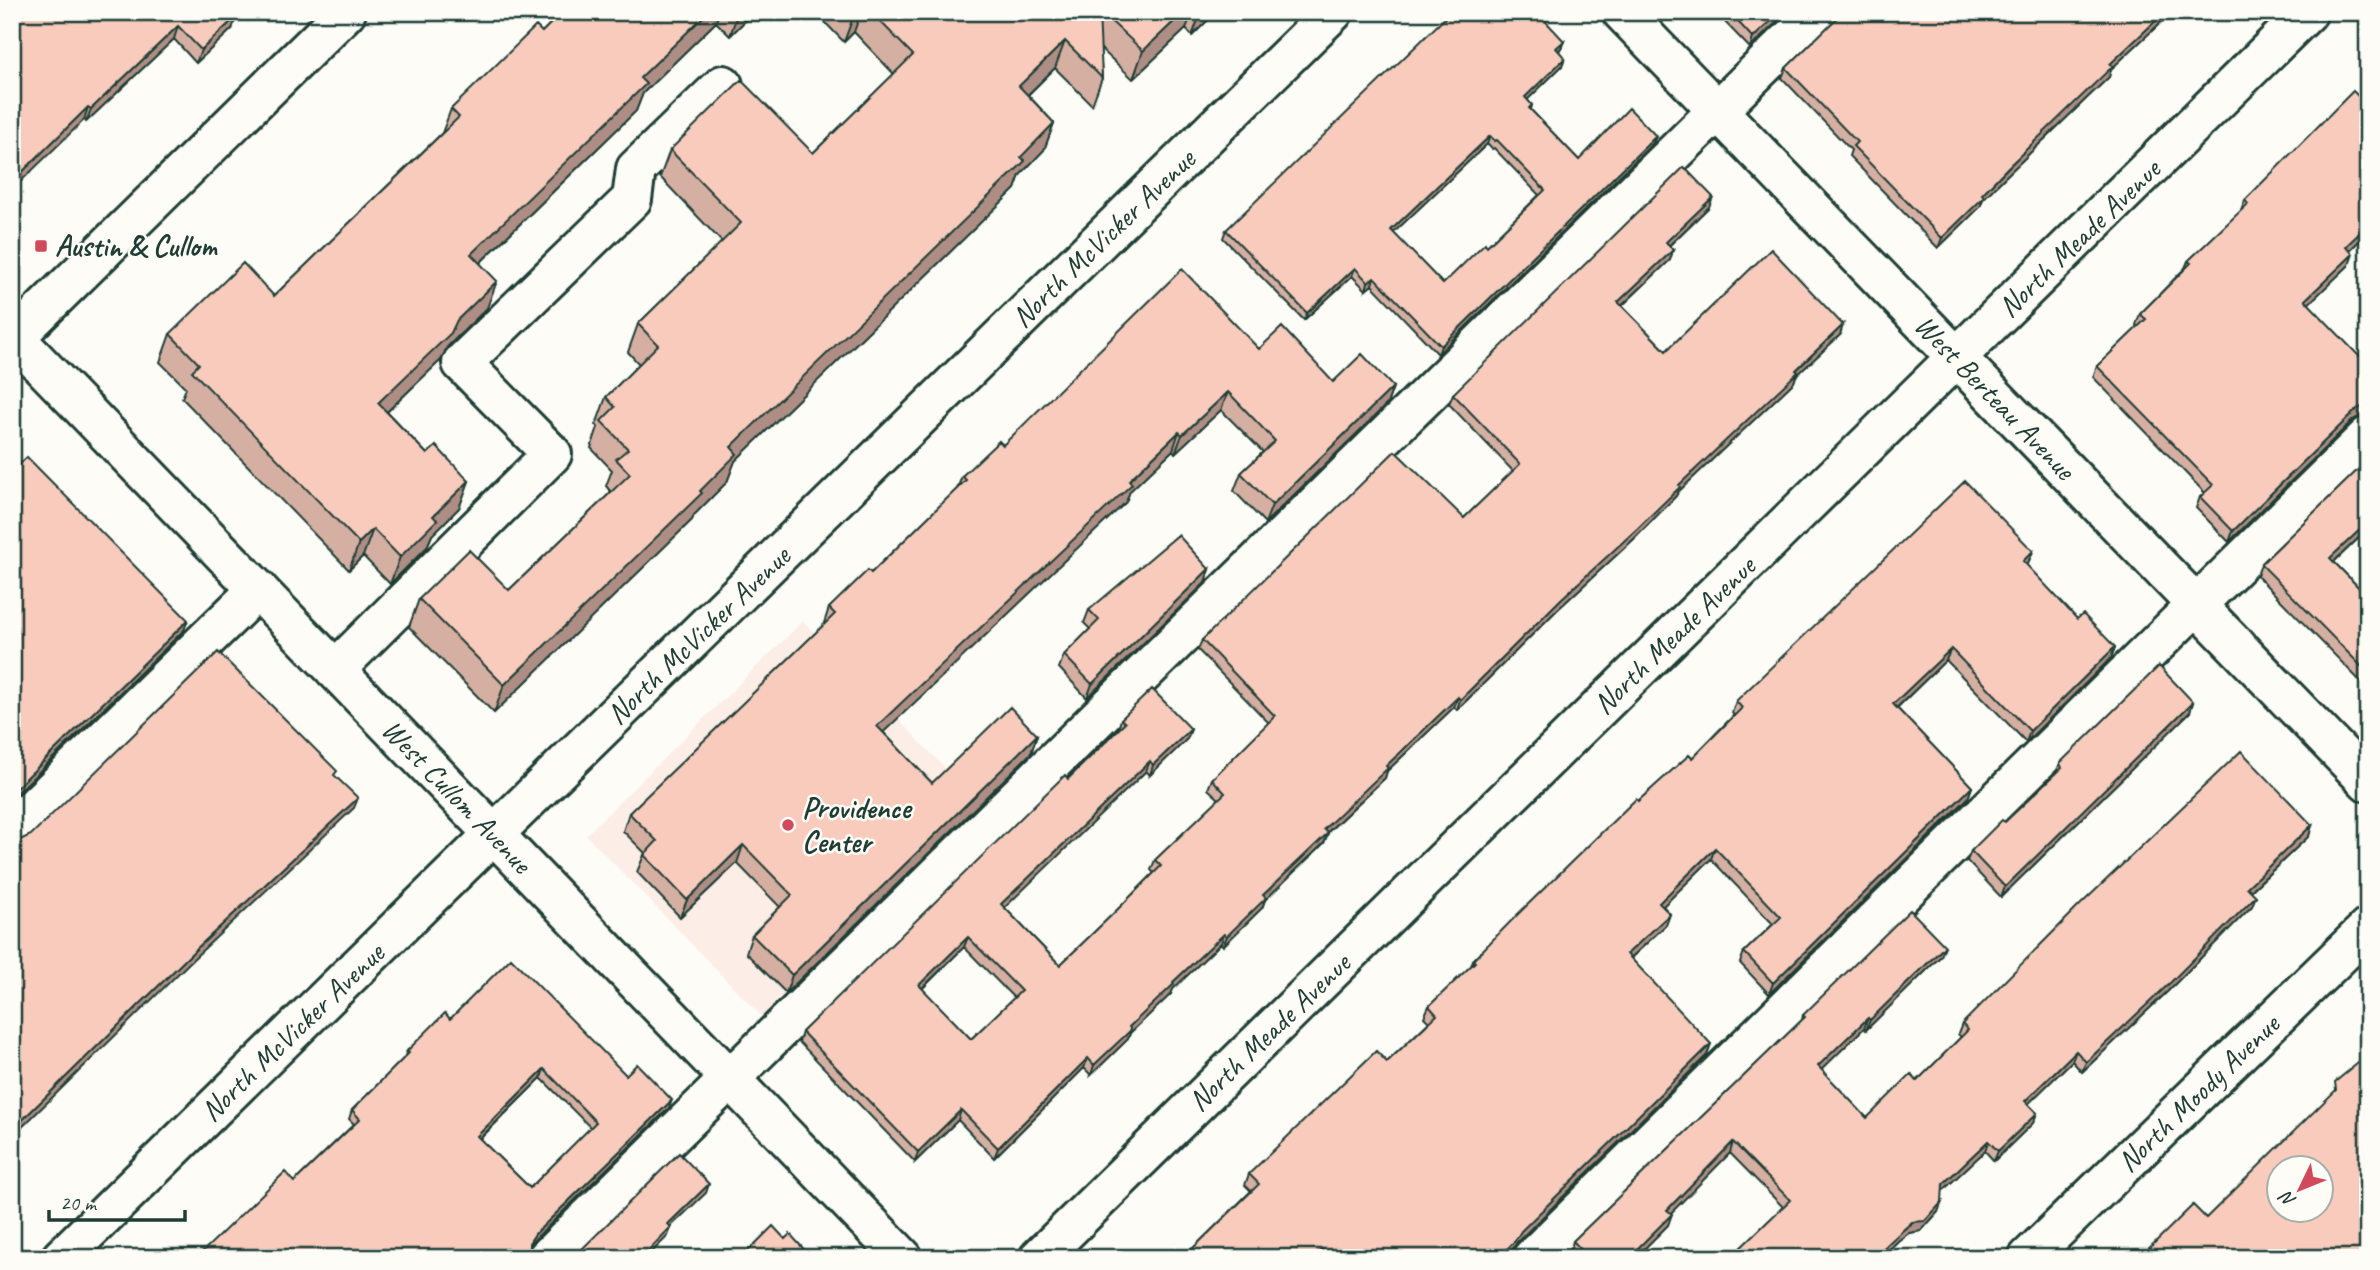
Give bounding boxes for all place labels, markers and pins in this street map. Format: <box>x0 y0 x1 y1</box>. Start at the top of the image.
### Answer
place label: Austin & Cullom <box>55 227 219 265</box>
marker: Austin & Cullom <box>33 238 49 254</box>
place label: Providence Center <box>802 789 913 861</box>
marker: Providence Center <box>780 817 796 833</box>

